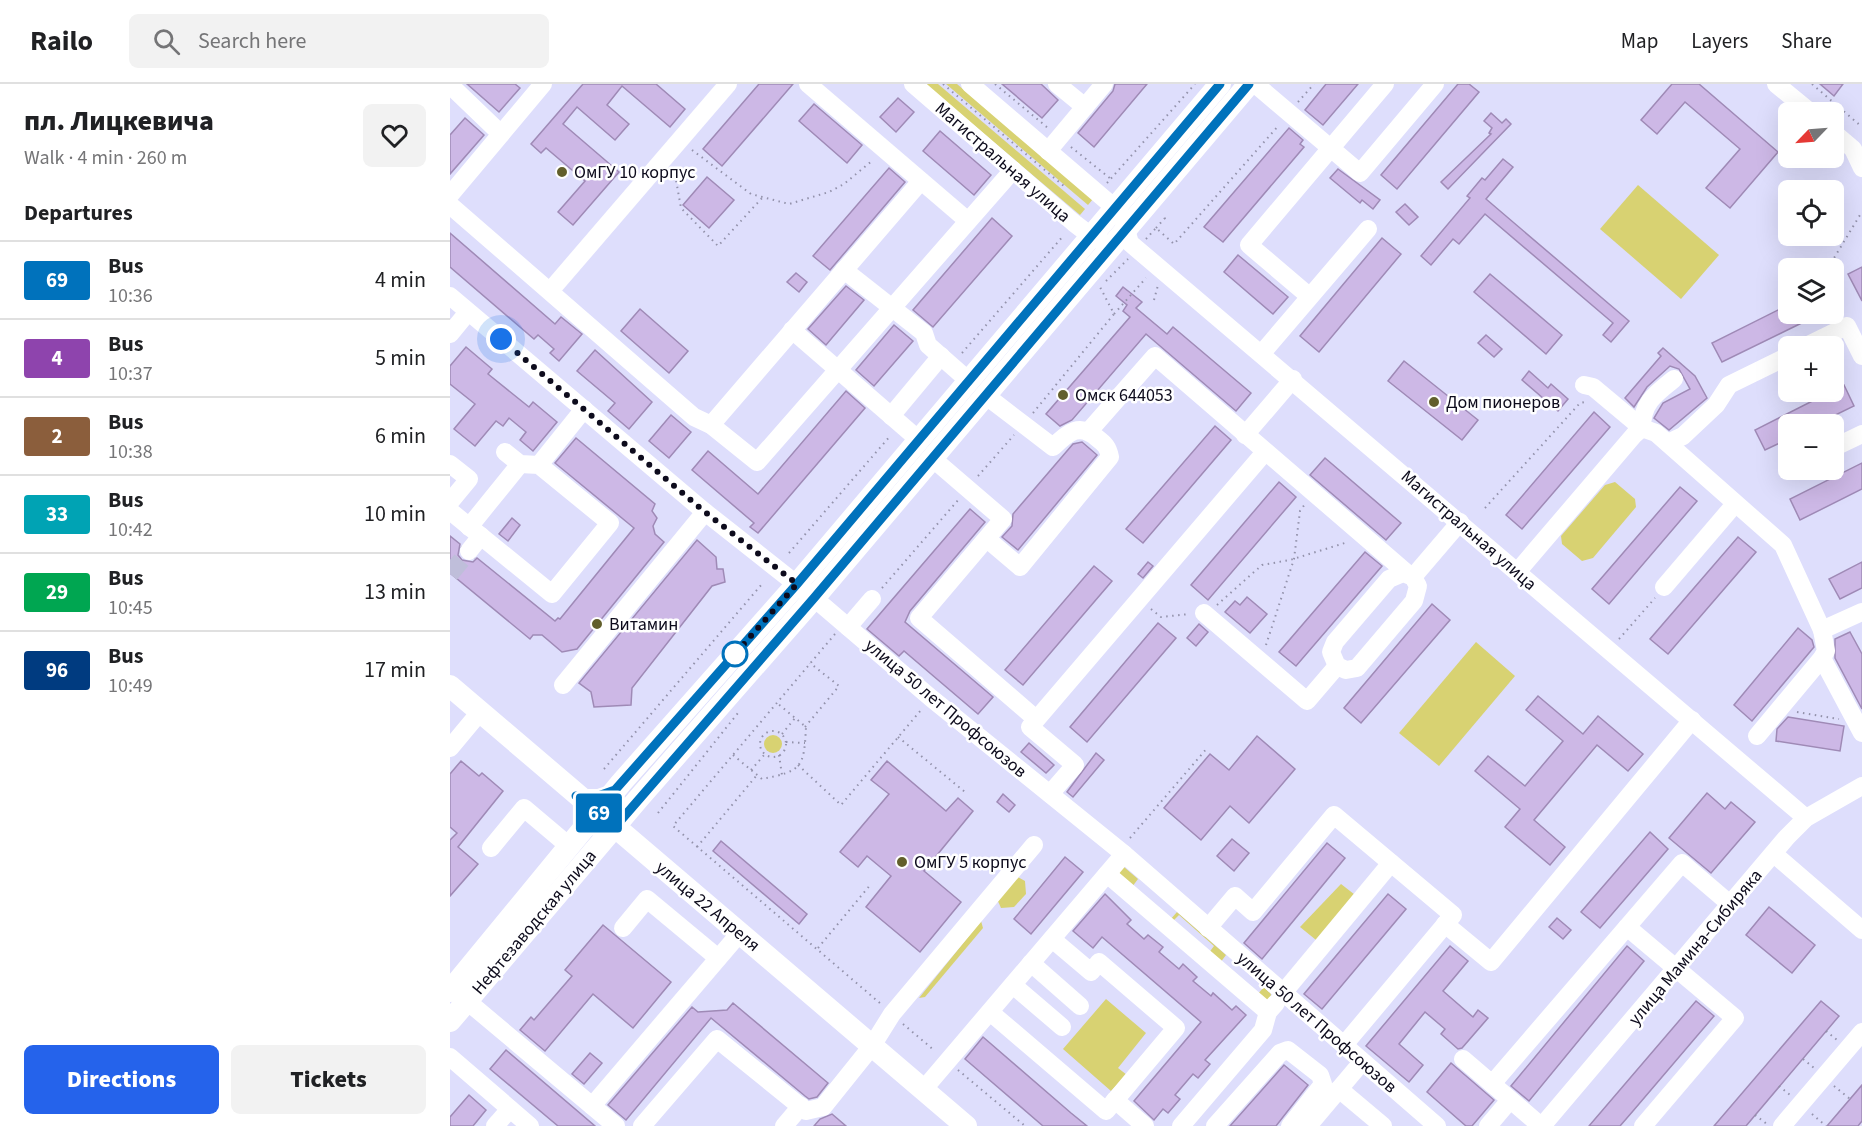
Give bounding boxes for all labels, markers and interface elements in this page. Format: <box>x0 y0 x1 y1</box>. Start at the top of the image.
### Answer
search box <box>129 14 549 68</box>
text: Railo <box>30 21 93 61</box>
icon: search <box>150 25 183 58</box>
text: Search here <box>198 25 306 57</box>
text: Map <box>1621 26 1658 56</box>
text: Layers <box>1691 26 1748 56</box>
text: Share <box>1781 26 1832 56</box>
street label: Магистральная улица <box>929 96 1076 228</box>
text: пл. Лицкевича <box>24 101 214 141</box>
north arrow <box>1778 102 1844 168</box>
map controls <box>1778 102 1844 480</box>
button: heart <box>363 104 426 167</box>
text: Walk · 4 min · 260 m <box>24 144 187 172</box>
place label: ОмГУ 10 корпус <box>574 160 696 185</box>
marker: ОмГУ 10 корпус <box>555 165 569 179</box>
button: locate <box>1778 180 1844 246</box>
text: Departures <box>24 197 133 229</box>
text: Bus <box>108 250 144 282</box>
button: layers <box>1778 258 1844 324</box>
text: 4 min <box>375 264 426 296</box>
text: 69 <box>46 265 68 295</box>
text: 10:36 <box>108 282 153 310</box>
your location <box>486 324 516 354</box>
text: Bus <box>108 328 144 360</box>
button: + <box>1778 336 1844 402</box>
text: 5 min <box>375 342 426 374</box>
text: 4 <box>51 343 63 373</box>
text: 10:37 <box>108 360 153 388</box>
place label: Омск 644053 <box>1075 383 1173 408</box>
marker: Омск 644053 <box>1056 388 1070 402</box>
place label: Дом пионеров <box>1446 390 1560 415</box>
marker: Дом пионеров <box>1427 395 1441 409</box>
text: Bus <box>108 406 144 438</box>
button: − <box>1778 414 1844 480</box>
text: 6 min <box>375 420 426 452</box>
text: 2 <box>51 421 63 451</box>
text: 10:38 <box>108 438 153 466</box>
street label: Магистральная улица <box>1395 464 1542 596</box>
text: Bus <box>108 484 144 516</box>
text: 10 min <box>364 498 426 530</box>
text: 33 <box>46 499 68 529</box>
text: 10:42 <box>108 516 153 544</box>
text: Bus <box>108 562 144 594</box>
text: 13 min <box>364 576 426 608</box>
text: 29 <box>46 577 68 607</box>
text: 10:45 <box>108 594 153 622</box>
place label: Витамин <box>609 612 678 637</box>
marker: Витамин <box>590 617 604 631</box>
street label: улица 50 лет Профсоюзов <box>859 633 1032 784</box>
text: Bus <box>108 640 144 672</box>
unlabelled marker <box>722 641 748 667</box>
text: 17 min <box>364 654 426 686</box>
text: 96 <box>46 655 68 685</box>
text: 10:49 <box>108 672 153 700</box>
line badge: 69 <box>572 794 626 832</box>
text: 69 <box>588 798 610 828</box>
street label: Нефтезаводская улица <box>466 844 603 1000</box>
place label: ОмГУ 5 корпус <box>914 850 1027 875</box>
street label: улица 22 Апреля <box>650 855 765 958</box>
marker: ОмГУ 5 корпус <box>895 855 909 869</box>
street label: улица Мамина-Сибиряка <box>1623 864 1768 1031</box>
street label: улица 50 лет Профсоюзов <box>1231 946 1402 1099</box>
button: Directions <box>24 1045 219 1114</box>
button: Tickets <box>231 1045 426 1114</box>

